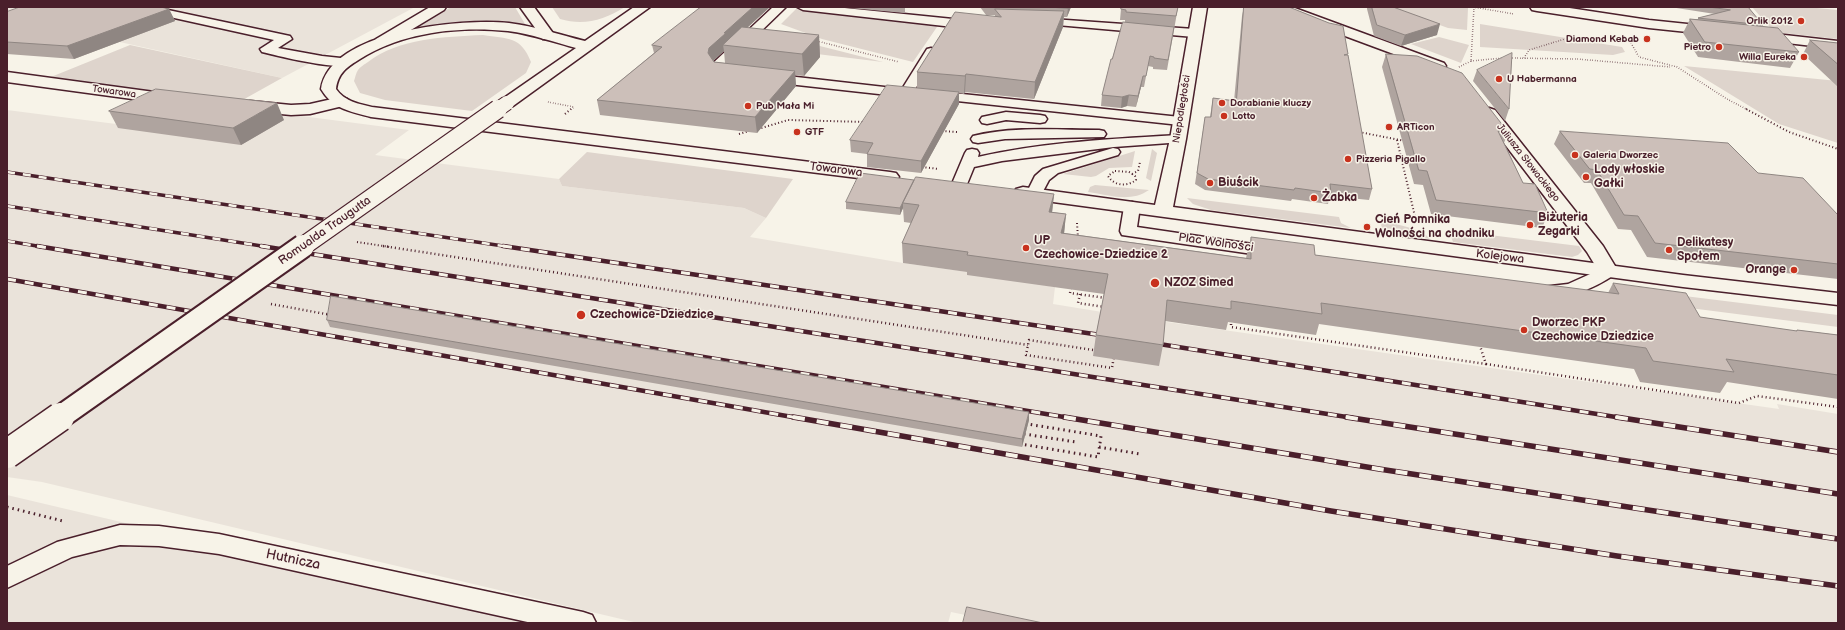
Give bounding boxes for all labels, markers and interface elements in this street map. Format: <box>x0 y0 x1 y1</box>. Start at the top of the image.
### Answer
place label: Orlik 2012 <box>1747 15 1793 27</box>
marker: Orlik 2012 <box>1796 16 1806 26</box>
place label: Diamond Kebab <box>1566 33 1639 45</box>
marker: Diamond Kebab <box>1642 34 1652 44</box>
place label: Pietro <box>1684 41 1711 53</box>
marker: Pietro <box>1714 42 1724 52</box>
place label: Willa Eureka <box>1739 51 1796 63</box>
marker: Willa Eureka <box>1799 52 1809 62</box>
place label: U Habermanna <box>1507 73 1577 85</box>
street label: Niepodległości <box>1171 74 1193 144</box>
marker: U Habermanna <box>1494 74 1504 84</box>
street label: Towarowa <box>91 83 137 101</box>
place label: Dorabianie kluczy <box>1230 97 1311 109</box>
marker: Dorabianie kluczy <box>1217 98 1227 108</box>
place label: Pub Mała Mi <box>756 100 814 112</box>
marker: Pub Mała Mi <box>743 101 753 111</box>
place label: Lotto <box>1232 110 1256 122</box>
marker: Lotto <box>1219 111 1229 121</box>
place label: ARTicon <box>1397 121 1435 133</box>
marker: ARTicon <box>1384 122 1394 132</box>
street label: Juliusza Słowackiego <box>1494 122 1562 204</box>
place label: GTF <box>805 126 824 138</box>
marker: GTF <box>792 127 802 137</box>
place label: Galeria Dworzec <box>1583 149 1658 161</box>
marker: Galeria Dworzec <box>1570 150 1580 160</box>
place label: Pizzeria Pigallo <box>1356 153 1426 165</box>
marker: Pizzeria Pigallo <box>1343 154 1353 164</box>
street label: Towarowa <box>809 160 863 180</box>
place label: Lody włoskie Gałki <box>1594 163 1665 191</box>
marker: Lody włoskie Gałki <box>1581 172 1591 182</box>
place label: Biuścik <box>1218 176 1258 190</box>
marker: Biuścik <box>1205 178 1215 188</box>
place label: Żabka <box>1322 191 1357 205</box>
marker: Żabka <box>1309 193 1319 203</box>
street label: Romualda Traugutta <box>276 194 374 268</box>
place label: Biżuteria Zegarki <box>1538 211 1588 239</box>
place label: Cień Pomnika Wolności na chodniku <box>1375 213 1494 241</box>
marker: Biżuteria Zegarki <box>1525 220 1535 230</box>
marker: Cień Pomnika Wolności na chodniku <box>1362 222 1372 232</box>
street label: Plac Wolności <box>1177 231 1255 255</box>
place label: UP Czechowice-Dziedzice 2 <box>1034 234 1168 262</box>
place label: Delikatesy Społem <box>1677 236 1733 264</box>
marker: UP Czechowice-Dziedzice 2 <box>1021 243 1031 253</box>
marker: Delikatesy Społem <box>1664 245 1674 255</box>
street label: Kolejowa <box>1475 247 1525 267</box>
place label: Orange <box>1745 263 1786 277</box>
marker: Orange <box>1789 265 1799 275</box>
place label: NZOZ Simed <box>1164 276 1233 290</box>
marker: NZOZ Simed <box>1149 277 1161 289</box>
place label: Czechowice-Dziedzice <box>590 308 714 322</box>
marker: Czechowice-Dziedzice <box>575 309 587 321</box>
place label: Dworzec PKP Czechowice Dziedzice <box>1532 316 1654 344</box>
marker: Dworzec PKP Czechowice Dziedzice <box>1519 325 1529 335</box>
street label: Hutnicza <box>264 546 322 574</box>

